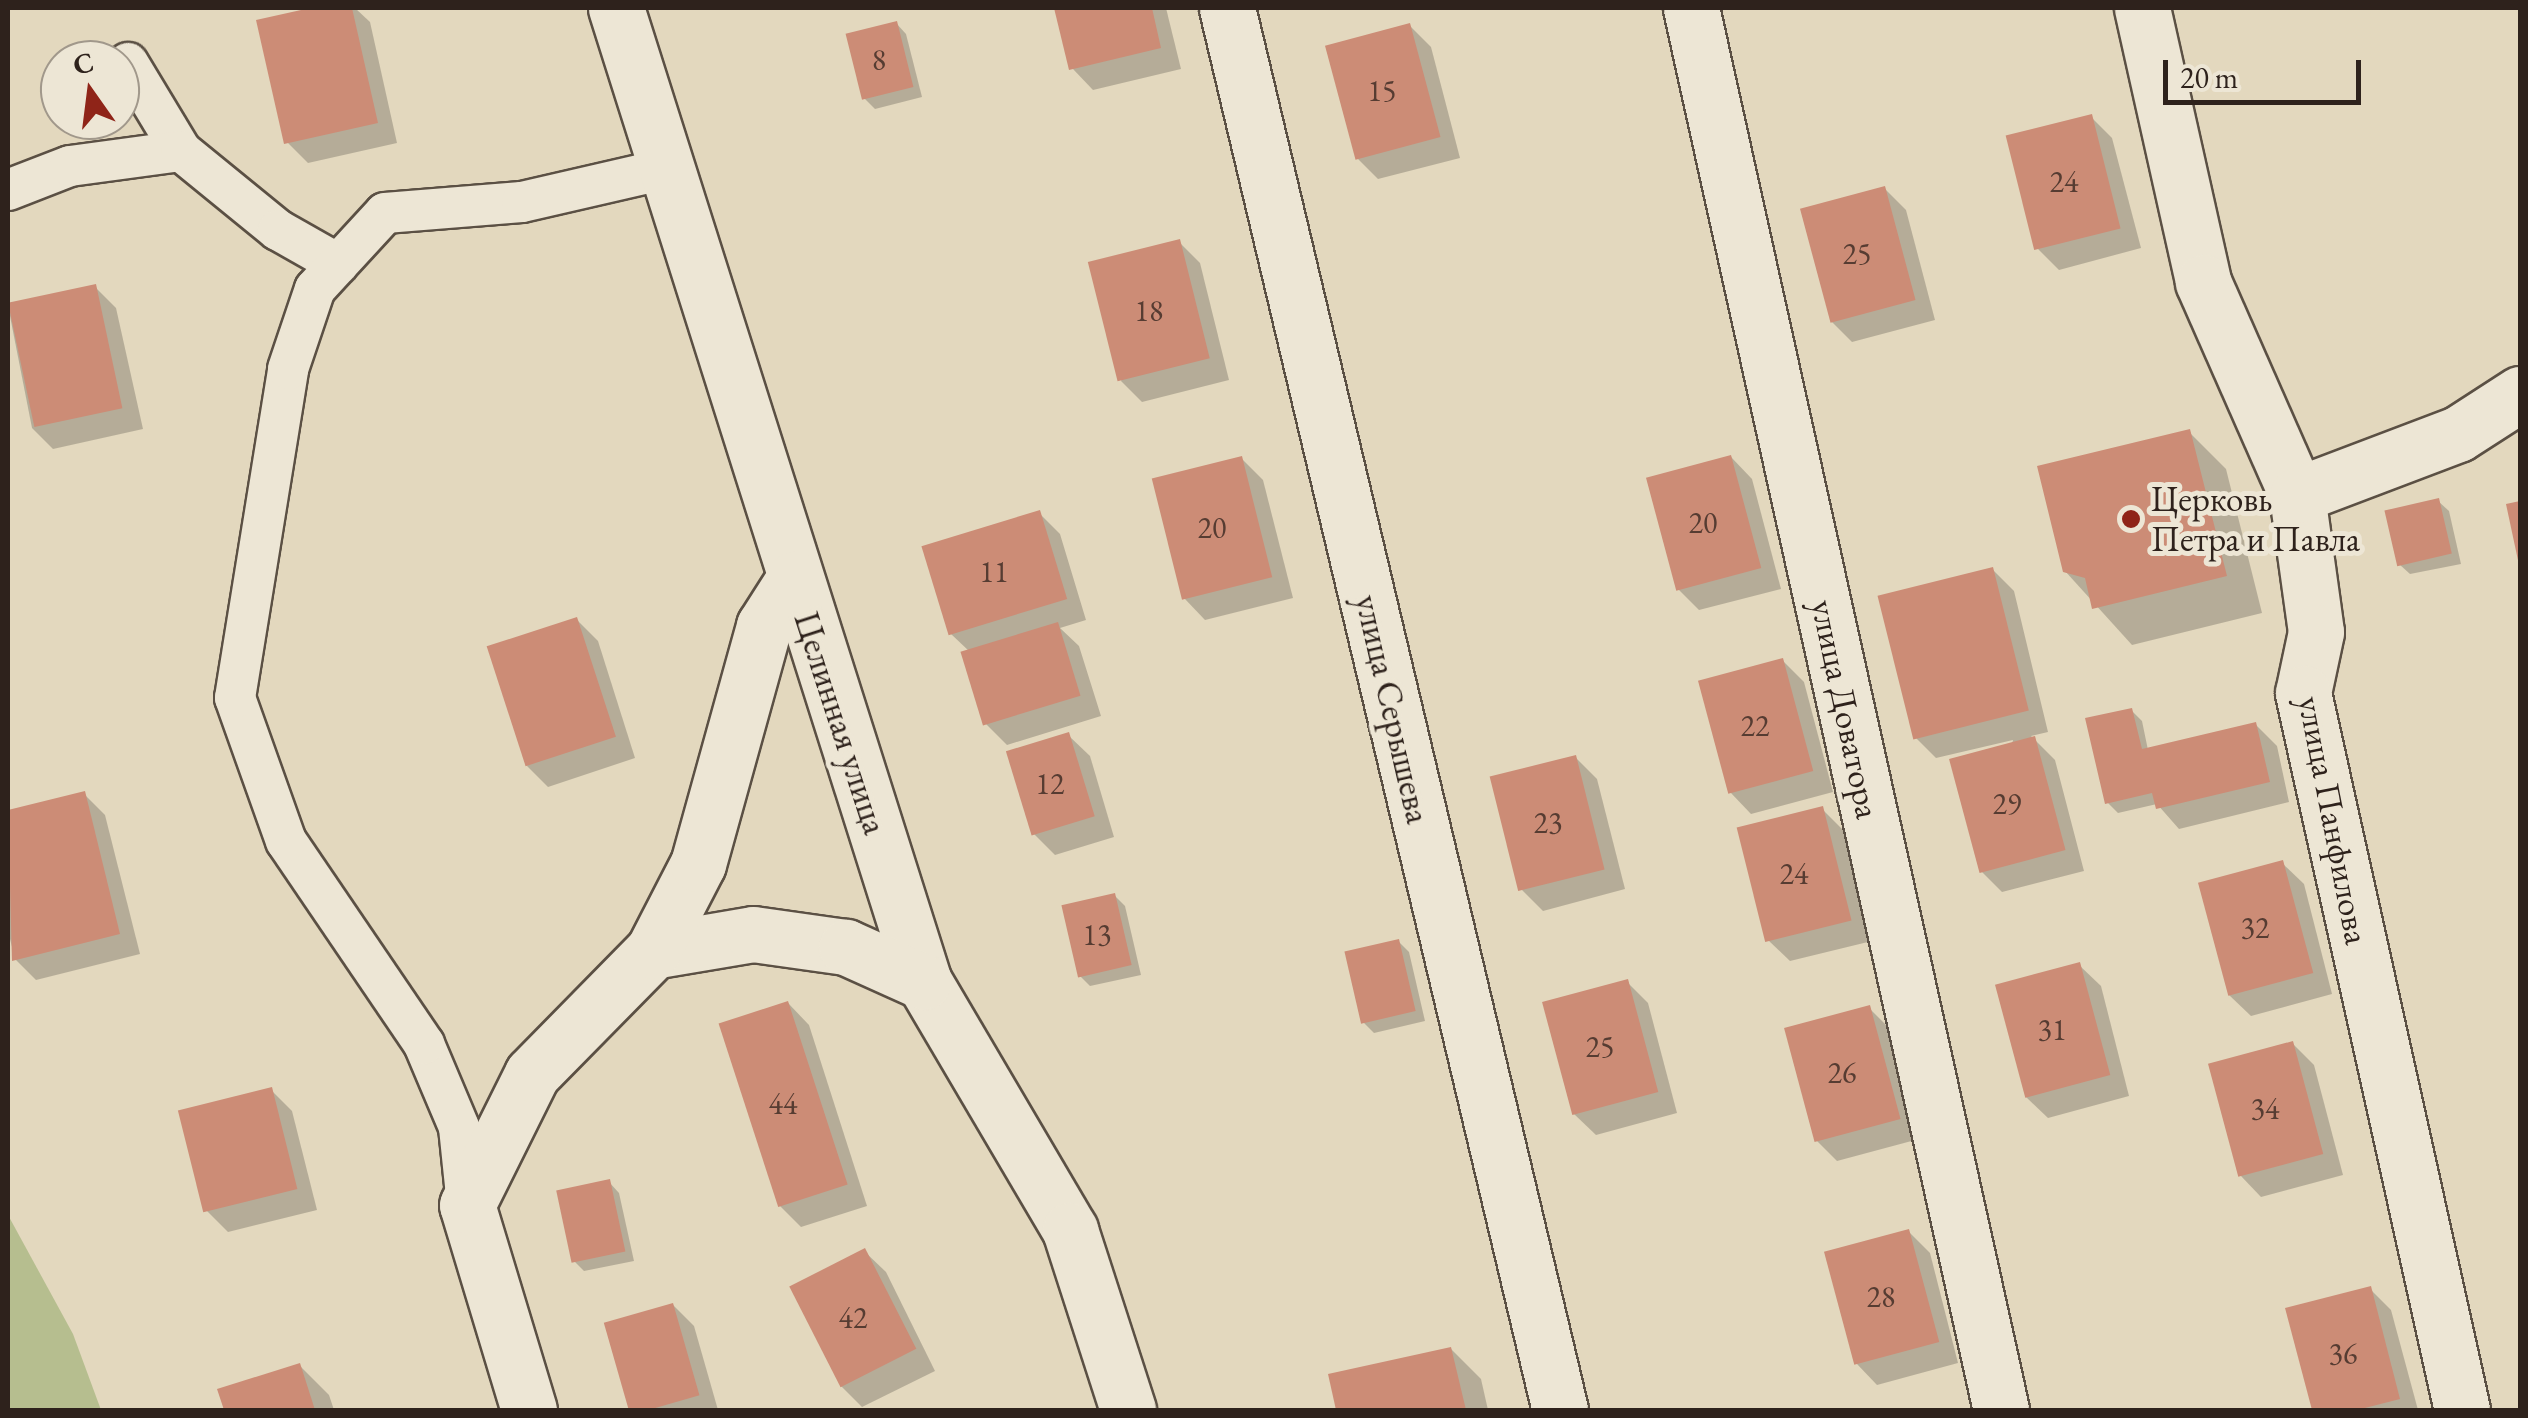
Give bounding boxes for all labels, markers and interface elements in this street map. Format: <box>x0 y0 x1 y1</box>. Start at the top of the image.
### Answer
north arrow <box>40 40 140 140</box>
scale bar <box>2168 40 2366 102</box>
house number: 8 <box>872 42 886 78</box>
text: С <box>69 43 97 83</box>
text: 20 m <box>2180 58 2238 97</box>
house number: 15 <box>1368 73 1396 109</box>
house number: 24 <box>2050 164 2078 200</box>
house number: 25 <box>1843 236 1871 272</box>
house number: 18 <box>1135 293 1163 329</box>
place label: Церковь Петра и Павла <box>2151 478 2360 560</box>
house number: 20 <box>1689 505 1717 541</box>
marker: Церковь Петра и Павла <box>2120 508 2142 530</box>
house number: 20 <box>1198 510 1226 546</box>
house number: 11 <box>980 554 1008 590</box>
street label: улица Серышева <box>1346 591 1440 827</box>
street label: улица Доватора <box>1802 596 1890 822</box>
street label: Целинная улица <box>785 607 897 839</box>
street label: улица Панфилова <box>2289 692 2379 948</box>
house number: 22 <box>1741 708 1769 744</box>
house number: 12 <box>1036 766 1064 802</box>
house number: 29 <box>1993 786 2021 822</box>
house number: 23 <box>1534 805 1562 841</box>
house number: 24 <box>1780 856 1808 892</box>
house number: 32 <box>2241 910 2269 946</box>
house number: 13 <box>1083 917 1111 953</box>
house number: 31 <box>2038 1012 2066 1048</box>
house number: 25 <box>1586 1029 1614 1065</box>
house number: 26 <box>1828 1055 1856 1091</box>
house number: 44 <box>769 1086 797 1122</box>
house number: 34 <box>2251 1091 2279 1127</box>
house number: 28 <box>1867 1279 1895 1315</box>
house number: 42 <box>839 1300 867 1336</box>
house number: 36 <box>2329 1336 2357 1372</box>

